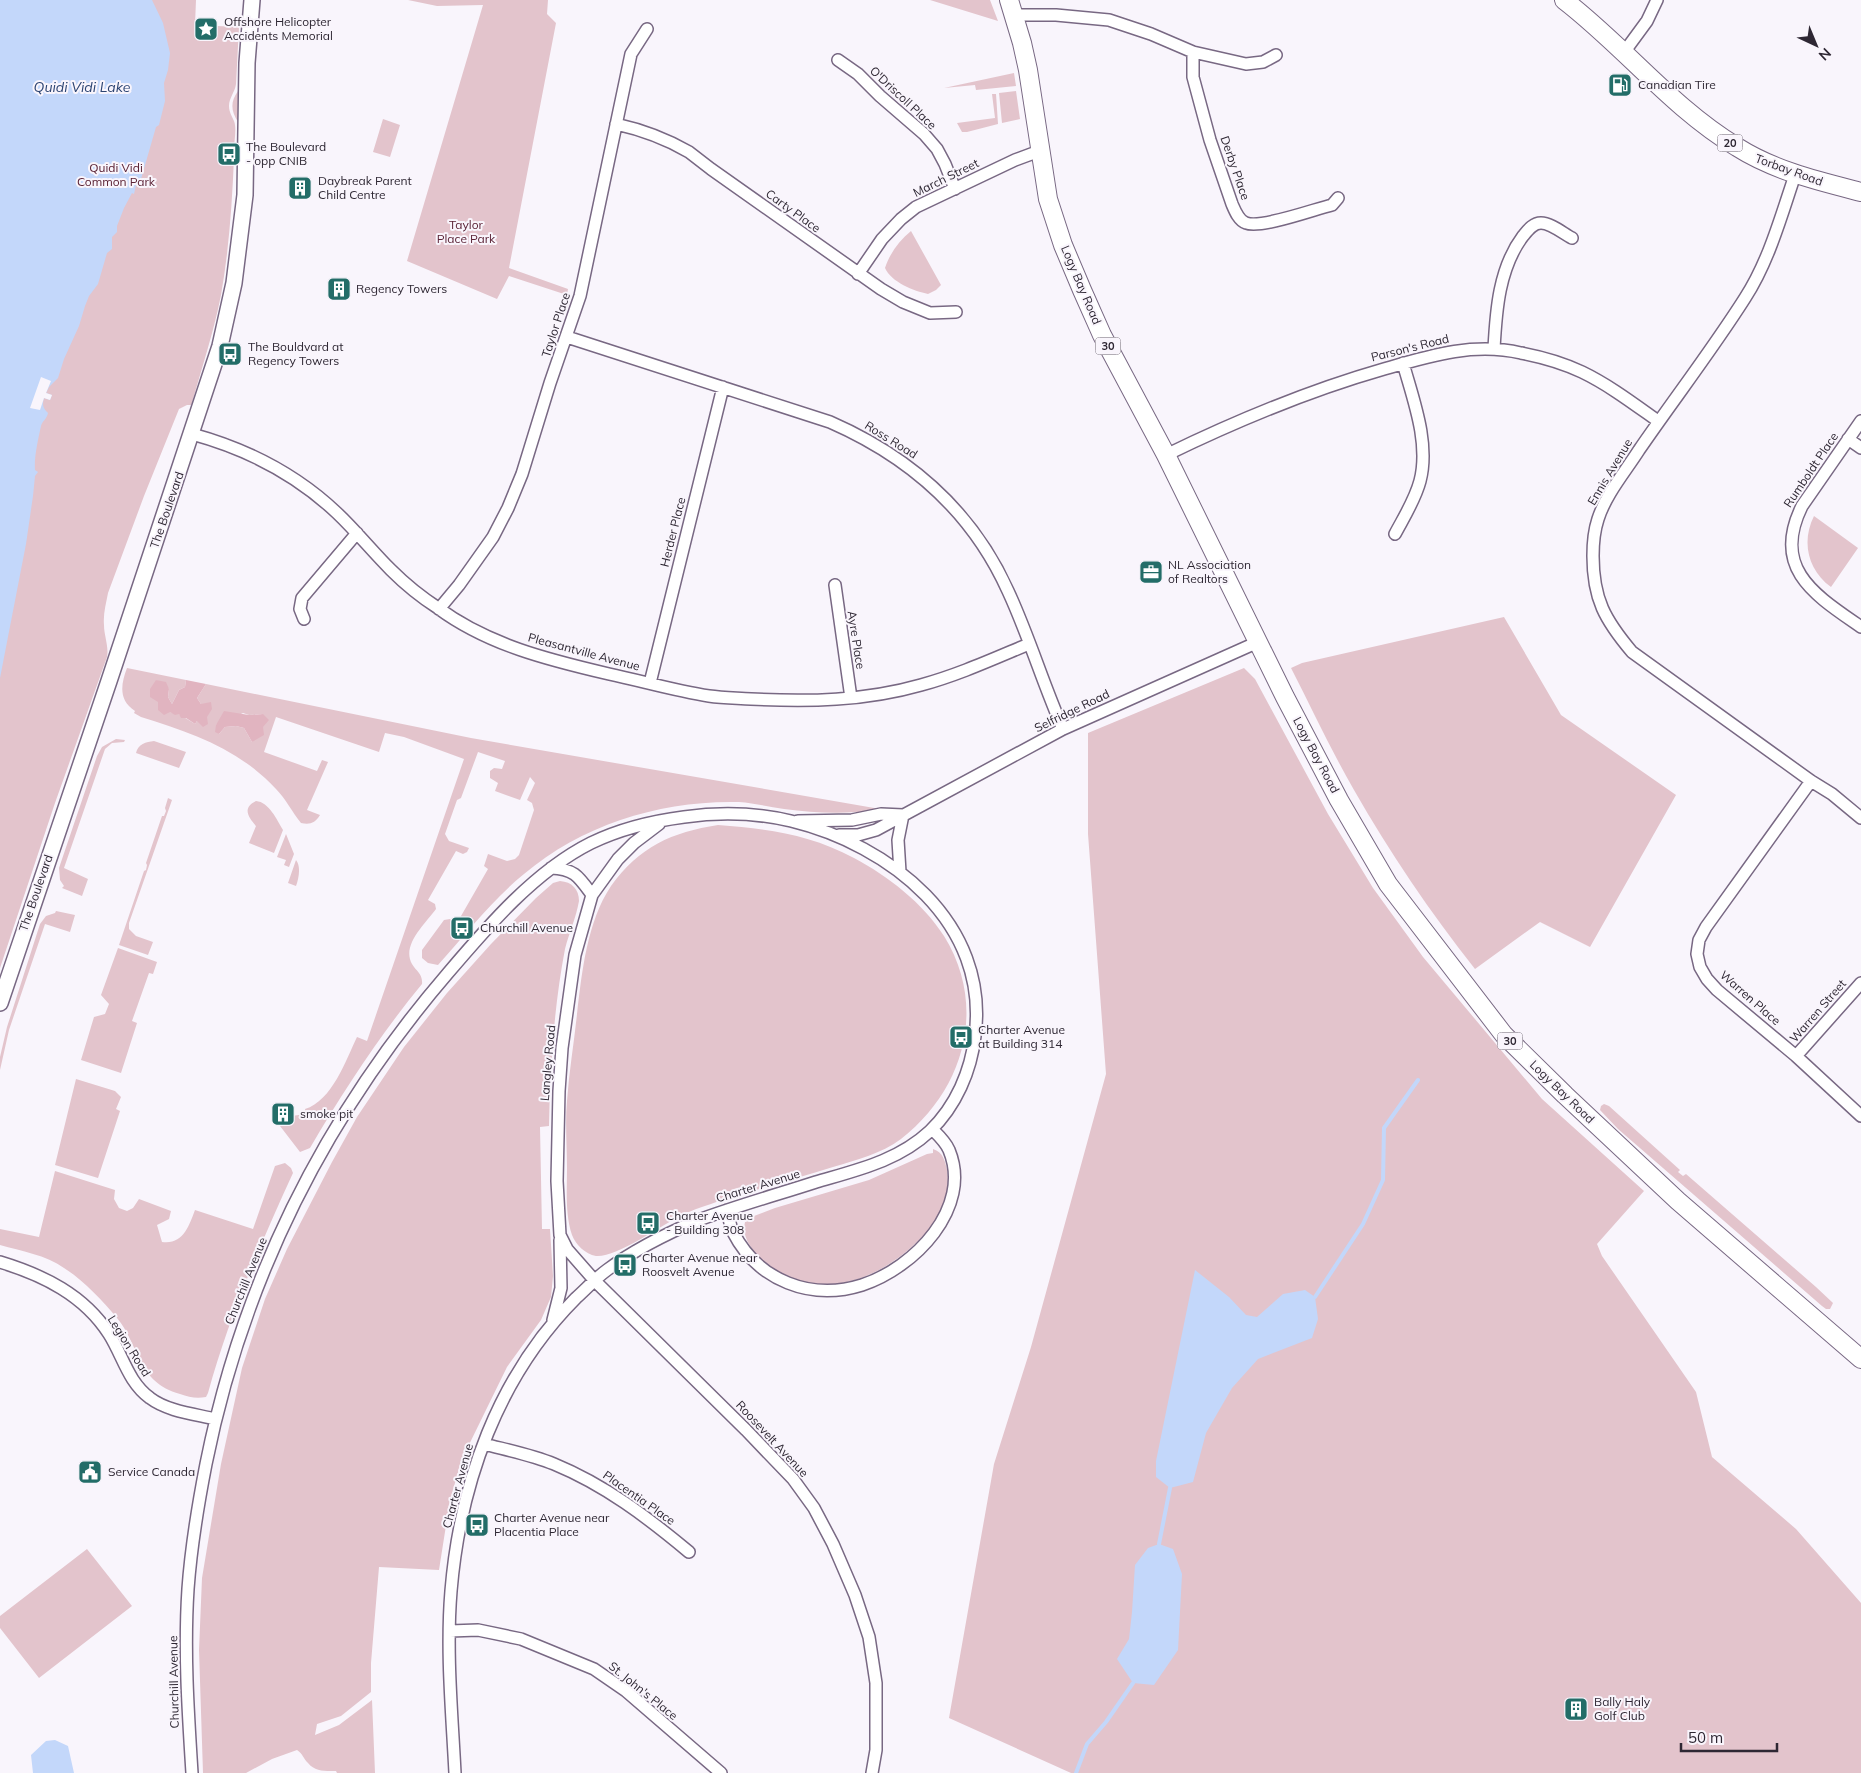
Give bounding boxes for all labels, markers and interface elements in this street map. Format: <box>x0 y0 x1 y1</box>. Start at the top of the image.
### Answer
place label: Offshore Helicopter Accidents Memorial <box>224 14 333 43</box>
place icon: Offshore Helicopter Accidents Memorial <box>193 16 219 42</box>
north arrow <box>1791 20 1841 70</box>
text: N <box>1815 44 1835 64</box>
street label: O'Driscoll Place <box>867 63 940 132</box>
fuel station icon: Canadian Tire <box>1607 72 1633 98</box>
place label: Canadian Tire <box>1638 77 1716 92</box>
water label: Quidi Vidi Lake <box>34 78 131 96</box>
street label: Derby Place <box>1218 134 1253 202</box>
road number: 20 <box>1718 134 1742 152</box>
place label: The Boulevard - opp CNIB <box>246 139 326 168</box>
bus stop icon: The Boulevard - opp CNIB <box>216 141 242 167</box>
street label: Torbay Road <box>1753 150 1825 189</box>
street label: March Street <box>911 155 981 200</box>
park label: Quidi Vidi Common Park <box>77 160 156 189</box>
place label: Daybreak Parent Child Centre <box>318 173 412 202</box>
building icon: Daybreak Parent Child Centre <box>287 175 313 201</box>
street label: Carty Place <box>763 186 824 235</box>
park label: Taylor Place Park <box>437 217 496 246</box>
street label: Logy Bay Road <box>1058 243 1105 327</box>
building icon: Regency Towers <box>326 276 352 302</box>
place label: Regency Towers <box>356 281 447 296</box>
street label: Taylor Place <box>538 291 573 359</box>
street label: Parson's Road <box>1369 331 1451 364</box>
road number: 30 <box>1096 338 1120 354</box>
place label: The Bouldvard at Regency Towers <box>248 339 343 368</box>
bus stop icon: The Bouldvard at Regency Towers <box>217 341 243 367</box>
street label: Ross Road <box>862 417 920 462</box>
street label: Rumboldt Place <box>1780 429 1841 510</box>
street label: Ennis Avenue <box>1584 436 1635 508</box>
street label: The Boulevard <box>146 470 187 550</box>
street label: Herder Place <box>657 495 688 568</box>
place label: NL Association of Realtors <box>1168 557 1251 586</box>
office icon: NL Association of Realtors <box>1138 559 1164 585</box>
street label: Ayre Place <box>844 610 869 670</box>
street label: Pleasantville Avenue <box>527 629 642 674</box>
street label: Selfridge Road <box>1032 686 1112 735</box>
street label: Logy Bay Road <box>1290 714 1343 796</box>
street label: The Boulevard <box>15 853 56 933</box>
bus stop icon: Churchill Avenue <box>449 915 475 941</box>
place label: Churchill Avenue <box>480 920 573 935</box>
street label: Warren Place <box>1717 967 1784 1028</box>
street label: Warren Street <box>1786 976 1849 1045</box>
place label: Charter Avenue at Building 314 <box>978 1022 1065 1051</box>
street label: Langley Road <box>537 1024 558 1102</box>
bus stop icon: Charter Avenue at Building 314 <box>948 1024 974 1050</box>
road number: 30 <box>1498 1032 1522 1050</box>
street label: Logy Bay Road <box>1527 1057 1598 1126</box>
building icon: smoke pit <box>270 1101 296 1127</box>
place label: smoke pit <box>300 1106 353 1121</box>
street label: Charter Avenue <box>714 1166 802 1205</box>
place label: Charter Avenue - Building 308 <box>666 1208 753 1237</box>
bus stop icon: Charter Avenue - Building 308 <box>635 1210 661 1236</box>
street label: Churchill Avenue <box>221 1235 270 1327</box>
place label: Charter Avenue near Roosvelt Avenue <box>642 1250 758 1279</box>
bus stop icon: Charter Avenue near Roosvelt Avenue <box>612 1252 638 1278</box>
street label: Legion Road <box>105 1312 154 1379</box>
street label: Roosevelt Avenue <box>733 1397 812 1480</box>
street label: Charter Avenue <box>439 1442 476 1530</box>
public building icon: Service Canada <box>77 1459 103 1485</box>
place label: Service Canada <box>108 1464 195 1479</box>
street label: Placentia Place <box>600 1467 678 1528</box>
place label: Charter Avenue near Placentia Place <box>494 1510 610 1539</box>
bus stop icon: Charter Avenue near Placentia Place <box>464 1512 490 1538</box>
street label: Churchill Avenue <box>165 1635 182 1729</box>
street label: St. John's Place <box>606 1658 681 1723</box>
place label: Bally Haly Golf Club <box>1594 1694 1651 1723</box>
building icon: Bally Haly Golf Club <box>1563 1696 1589 1722</box>
scale bar <box>1681 1720 1777 1752</box>
text: 50 m <box>1688 1728 1723 1747</box>

